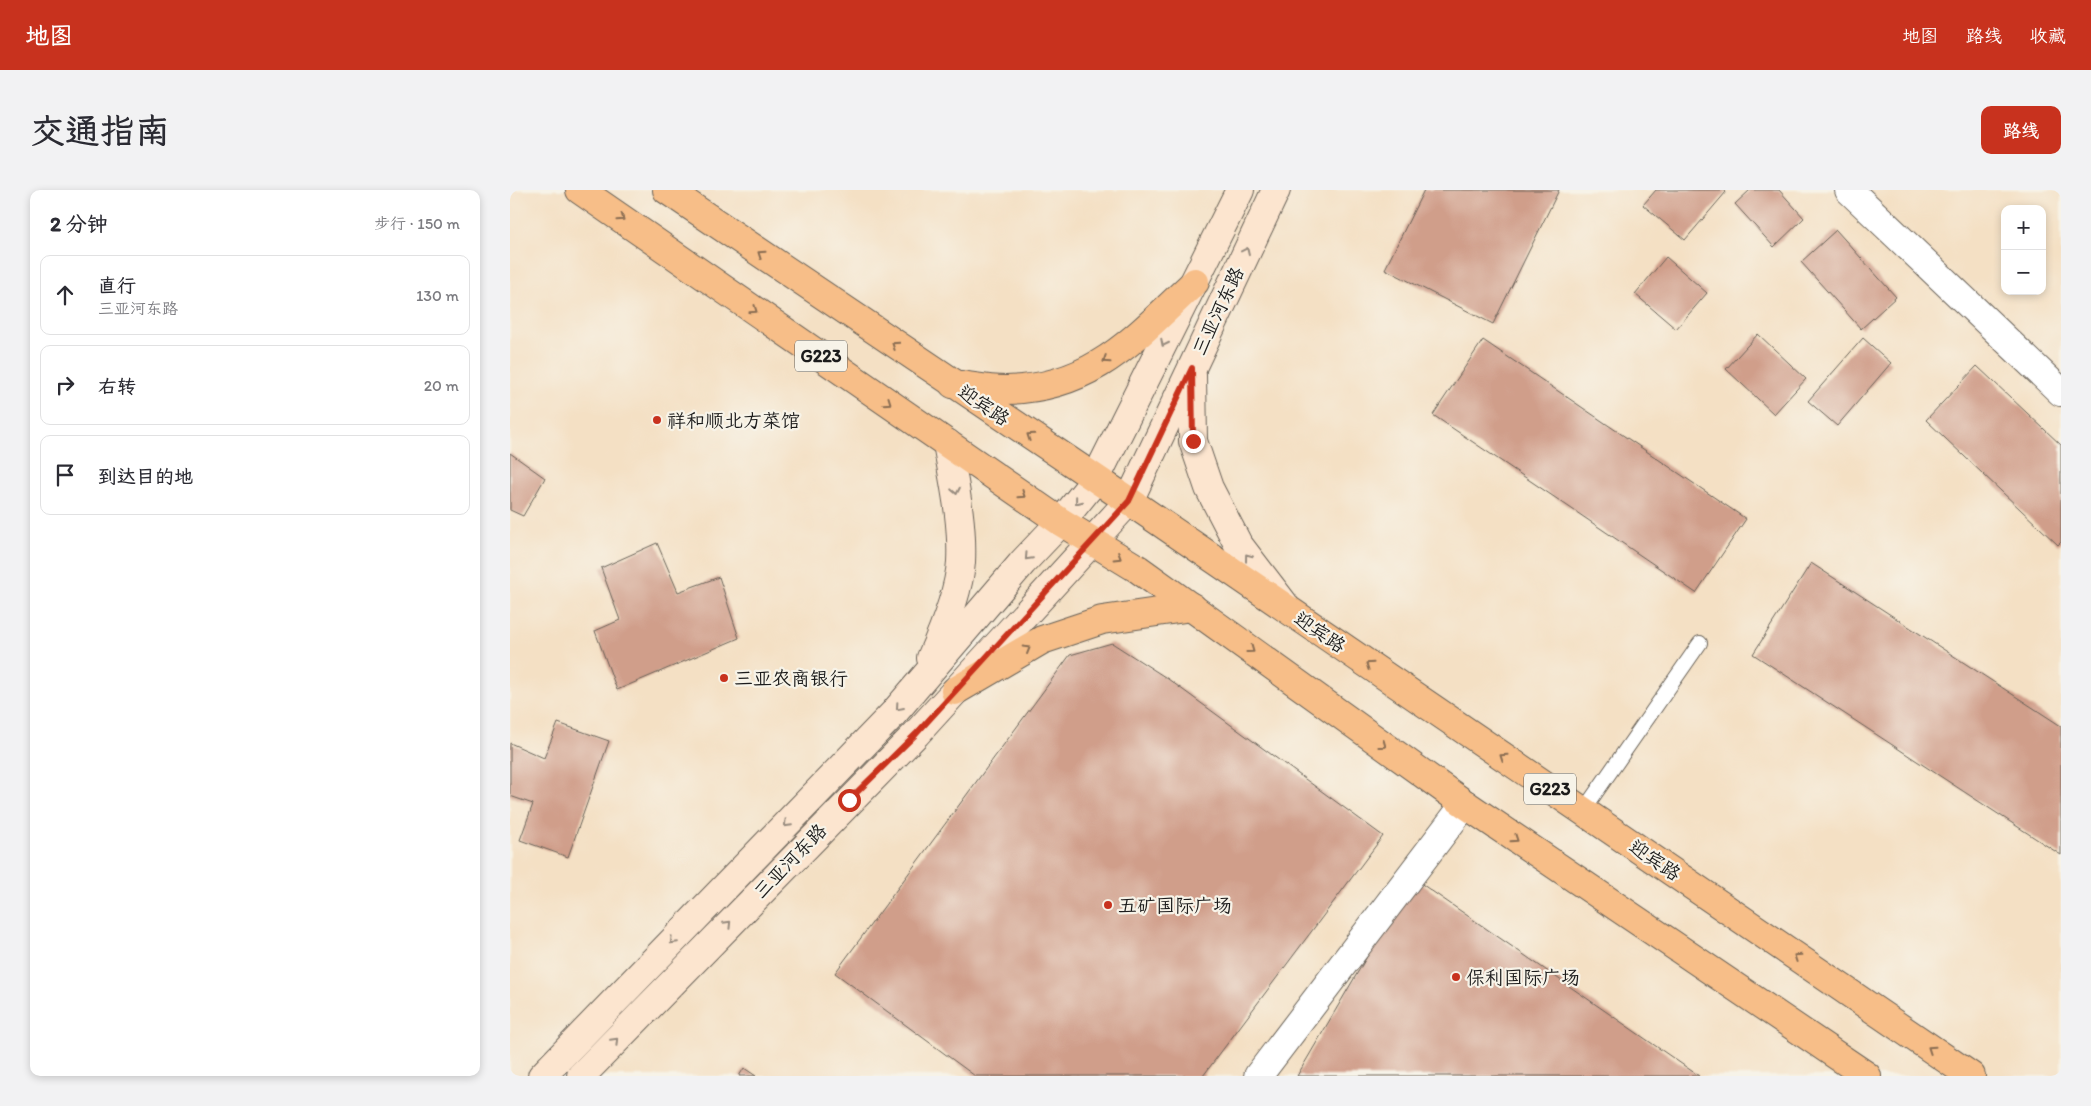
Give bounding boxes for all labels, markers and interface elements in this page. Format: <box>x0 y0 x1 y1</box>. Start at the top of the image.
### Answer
text: 地图 <box>25 21 73 50</box>
text: 地图 <box>1902 25 1938 47</box>
text: 路线 <box>1966 25 2002 47</box>
text: 收藏 <box>2030 25 2066 47</box>
button: 路线 <box>1981 106 2061 154</box>
text: 交通指南 <box>30 110 170 152</box>
map controls <box>2001 205 2046 295</box>
button: + <box>2001 205 2046 250</box>
text: 2 分钟 <box>50 211 108 236</box>
one-way arrow <box>615 212 624 221</box>
text: 步行 · 150 m <box>374 214 460 233</box>
one-way arrow <box>1240 247 1251 256</box>
one-way arrow <box>757 250 766 260</box>
button: − <box>2001 250 2046 295</box>
street label: 三亚河东路 <box>1187 263 1249 359</box>
text: 直行 <box>98 274 136 297</box>
icon: ahead <box>51 281 79 309</box>
text: 130 m <box>416 286 459 305</box>
text: 三亚河东路 <box>98 299 178 318</box>
one-way arrow <box>748 304 758 313</box>
one-way arrow <box>1160 338 1170 347</box>
road number: G223 <box>795 340 847 372</box>
one-way arrow <box>892 342 901 351</box>
one-way arrow <box>1102 354 1112 363</box>
icon: right <box>51 371 79 399</box>
text: 右转 <box>98 375 136 398</box>
text: 20 m <box>424 376 459 395</box>
street label: 迎宾路 <box>954 380 1014 430</box>
one-way arrow <box>882 396 892 405</box>
place label: 祥和顺北方菜馆 <box>667 409 800 432</box>
marker: 祥和顺北方菜馆 <box>651 414 663 426</box>
route end <box>1182 430 1205 453</box>
one-way arrow <box>1026 433 1035 442</box>
icon: arrive <box>51 461 79 489</box>
text: 到达目的地 <box>98 465 193 488</box>
one-way arrow <box>950 487 961 495</box>
one-way arrow <box>1016 489 1026 498</box>
one-way arrow <box>1076 495 1084 504</box>
one-way arrow <box>1112 550 1121 560</box>
one-way arrow <box>1025 551 1034 560</box>
one-way arrow <box>1245 553 1254 563</box>
street label: 迎宾路 <box>1290 607 1350 657</box>
one-way arrow <box>1245 644 1255 653</box>
one-way arrow <box>1021 645 1030 655</box>
one-way arrow <box>1365 662 1375 671</box>
place label: 三亚农商银行 <box>734 667 848 690</box>
marker: 三亚农商银行 <box>718 672 730 684</box>
one-way arrow <box>896 701 905 710</box>
one-way arrow <box>1377 739 1387 748</box>
one-way arrow <box>1500 754 1509 763</box>
road number: G223 <box>1524 774 1576 804</box>
route start <box>838 789 861 812</box>
one-way arrow <box>783 818 792 827</box>
street label: 三亚河东路 <box>749 819 831 903</box>
one-way arrow <box>1510 832 1519 842</box>
street label: 迎宾路 <box>1625 835 1685 885</box>
place label: 五矿国际广场 <box>1118 894 1232 917</box>
marker: 五矿国际广场 <box>1102 899 1114 911</box>
one-way arrow <box>722 921 731 930</box>
one-way arrow <box>670 935 679 944</box>
one-way arrow <box>1793 954 1803 963</box>
place label: 保利国际广场 <box>1466 966 1580 989</box>
marker: 保利国际广场 <box>1450 971 1462 983</box>
one-way arrow <box>609 1038 618 1047</box>
one-way arrow <box>1927 1045 1936 1055</box>

